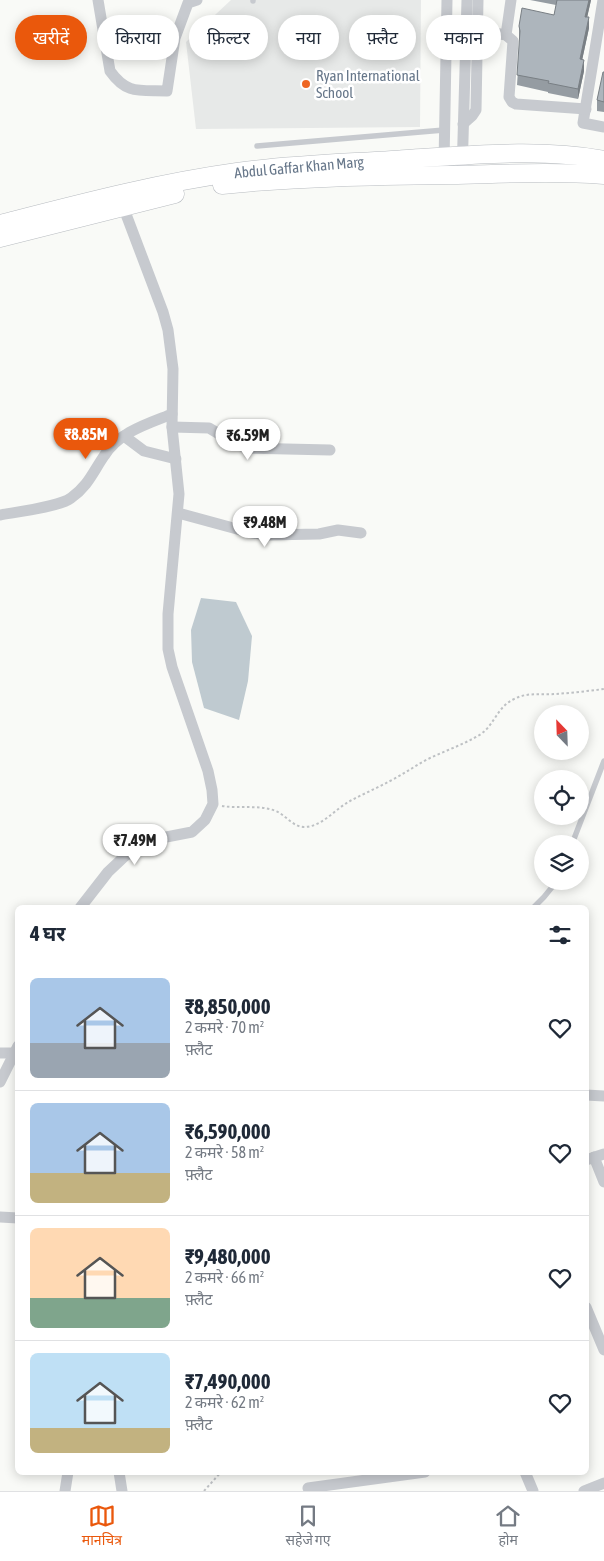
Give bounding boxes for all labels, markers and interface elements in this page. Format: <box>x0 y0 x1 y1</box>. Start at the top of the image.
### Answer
chip: खरीदें <box>15 15 87 60</box>
chip: किराया <box>97 15 179 60</box>
chip: फ़िल्टर <box>189 15 268 60</box>
chip: नया <box>278 15 339 60</box>
chip: फ़्लैट <box>349 15 416 60</box>
chip: मकान <box>426 15 501 60</box>
place label: Ryan International School <box>316 67 420 101</box>
marker: Ryan International School <box>300 78 312 90</box>
street label: Abdul Gaffar Khan Marg <box>234 153 365 181</box>
pin: ₹8.85M <box>45 418 127 460</box>
pin: ₹6.59M <box>207 418 289 461</box>
text: ₹8.85M <box>64 425 108 443</box>
text: ₹6.59M <box>226 426 270 444</box>
pin: ₹9.48M <box>224 506 306 548</box>
text: ₹9.48M <box>243 513 287 531</box>
north arrow <box>534 705 589 760</box>
map controls <box>534 705 589 890</box>
button: locate <box>534 770 589 825</box>
pin: ₹7.49M <box>94 824 176 866</box>
text: ₹7.49M <box>113 831 157 849</box>
button: layers <box>534 835 589 890</box>
text: 4 घर <box>30 921 66 945</box>
icon: filters <box>546 921 574 949</box>
text: ₹8,850,000 <box>185 994 271 1018</box>
icon: home <box>70 998 130 1058</box>
icon: heart <box>546 1014 574 1042</box>
text: 2 कमरे · 70 m² <box>185 1018 264 1036</box>
text: फ़्लैट <box>185 1040 213 1058</box>
text: ₹6,590,000 <box>185 1119 271 1143</box>
icon: home <box>70 1123 130 1183</box>
icon: heart <box>546 1139 574 1167</box>
text: 2 कमरे · 58 m² <box>185 1143 264 1161</box>
text: फ़्लैट <box>185 1165 213 1183</box>
text: ₹9,480,000 <box>185 1244 271 1268</box>
icon: home <box>70 1248 130 1308</box>
icon: heart <box>546 1264 574 1292</box>
text: 2 कमरे · 66 m² <box>185 1268 264 1286</box>
text: फ़्लैट <box>185 1290 213 1308</box>
text: ₹7,490,000 <box>185 1369 271 1393</box>
icon: home <box>70 1373 130 1433</box>
icon: heart <box>546 1389 574 1417</box>
text: 2 कमरे · 62 m² <box>185 1393 264 1411</box>
text: फ़्लैट <box>185 1415 213 1433</box>
tab: मानचित्र <box>82 1502 122 1551</box>
tab: सहेजे गए <box>286 1502 330 1551</box>
tab: होम <box>494 1502 522 1551</box>

